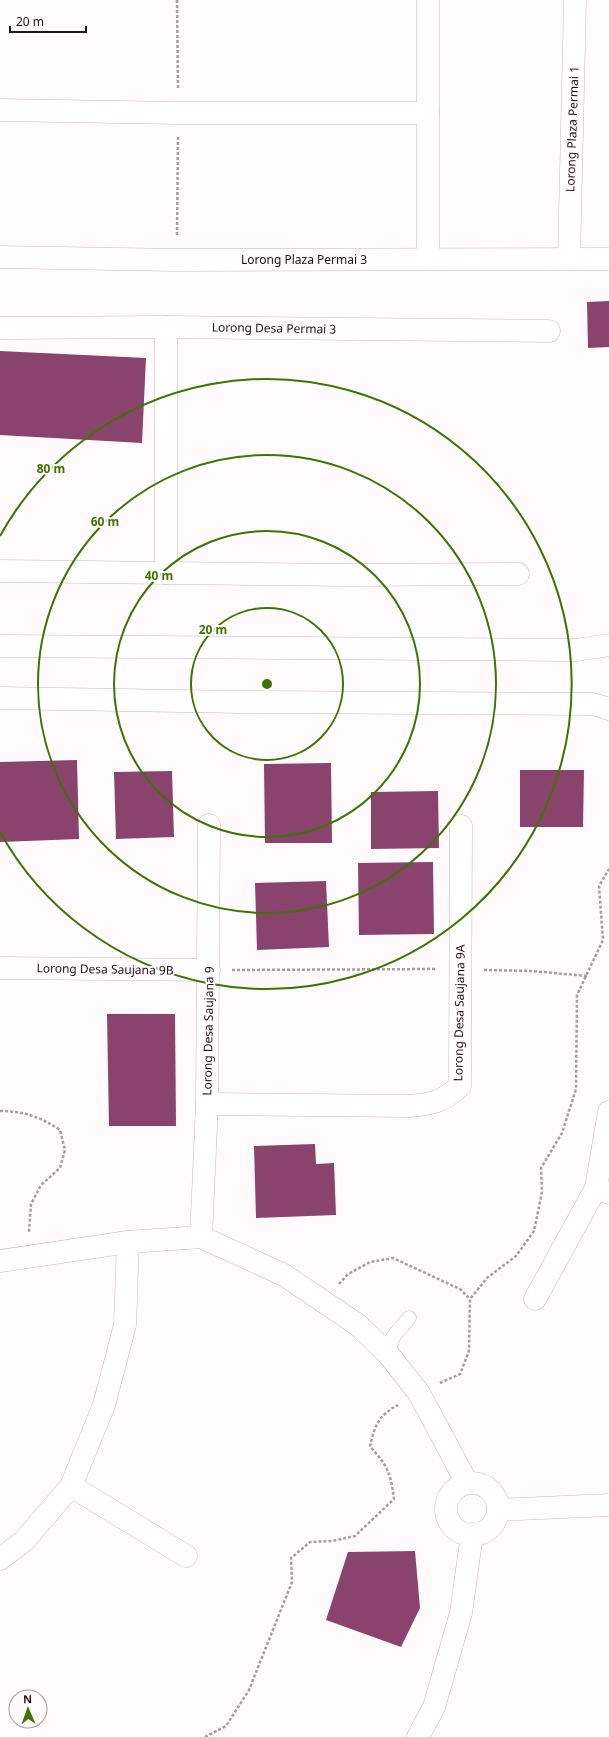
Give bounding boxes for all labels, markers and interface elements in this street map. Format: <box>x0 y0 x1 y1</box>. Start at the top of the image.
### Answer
scale bar <box>10 8 86 34</box>
text: 20 m <box>16 13 44 30</box>
street label: Lorong Plaza Permai 1 <box>561 66 583 192</box>
street label: Lorong Plaza Permai 3 <box>241 251 367 268</box>
street label: Lorong Desa Permai 3 <box>212 318 337 338</box>
text: 80 m <box>37 460 65 477</box>
text: 60 m <box>91 513 119 530</box>
text: 40 m <box>145 567 173 584</box>
text: 20 m <box>199 621 227 638</box>
centre of rings <box>260 677 274 691</box>
street label: Lorong Desa Saujana 9A <box>449 944 469 1082</box>
street label: Lorong Desa Saujana 9B <box>36 959 174 979</box>
street label: Lorong Desa Saujana 9 <box>198 966 218 1096</box>
north arrow <box>8 1689 48 1729</box>
text: N <box>23 1691 32 1706</box>

